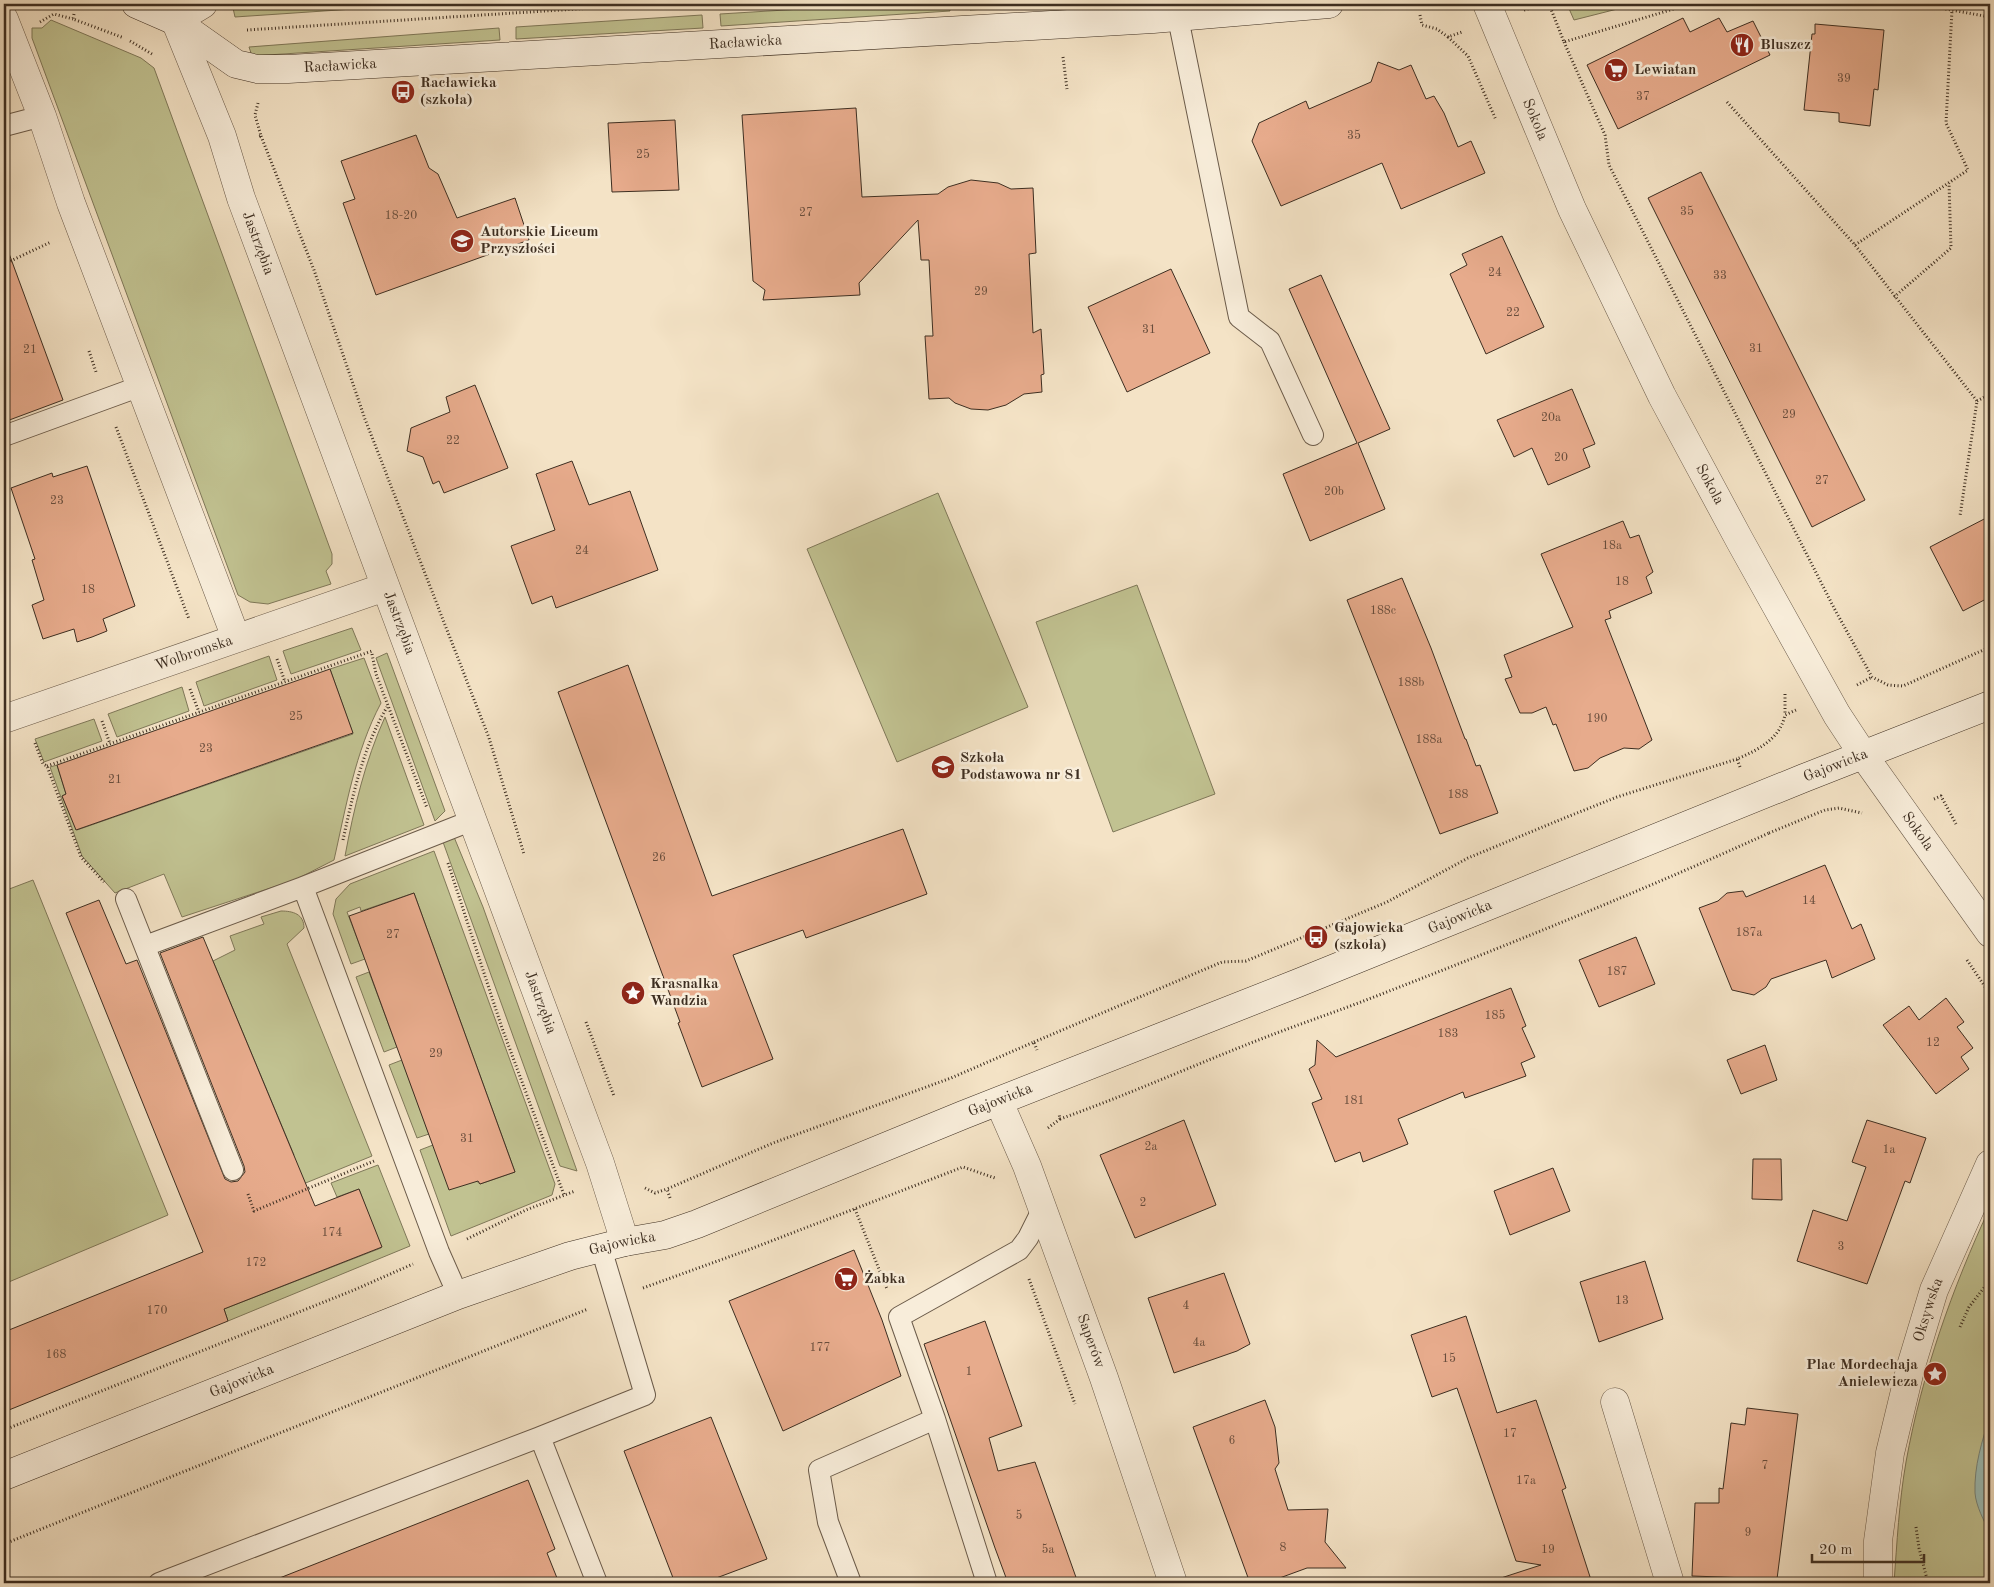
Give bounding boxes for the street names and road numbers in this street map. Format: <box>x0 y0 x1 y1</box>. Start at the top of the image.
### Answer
street label: Racławicka <box>708 33 783 52</box>
street label: Racławicka <box>303 56 378 76</box>
street label: Sokola <box>1520 96 1550 143</box>
street label: Jastrzębia <box>239 210 277 277</box>
street label: Sokola <box>1693 462 1727 508</box>
street label: Jastrzębia <box>380 589 418 657</box>
street label: Wolbromska <box>153 633 235 674</box>
street label: Gajowicka <box>1801 746 1870 785</box>
street label: Sokola <box>1899 809 1937 854</box>
street label: Gajowicka <box>1426 897 1495 937</box>
street label: Jastrzębia <box>522 969 559 1037</box>
street label: Gajowicka <box>966 1081 1035 1120</box>
street label: Gajowicka <box>587 1229 657 1258</box>
street label: Oksywska <box>1911 1275 1946 1344</box>
street label: Saperów <box>1074 1312 1107 1370</box>
street label: Gajowicka <box>208 1361 277 1401</box>

